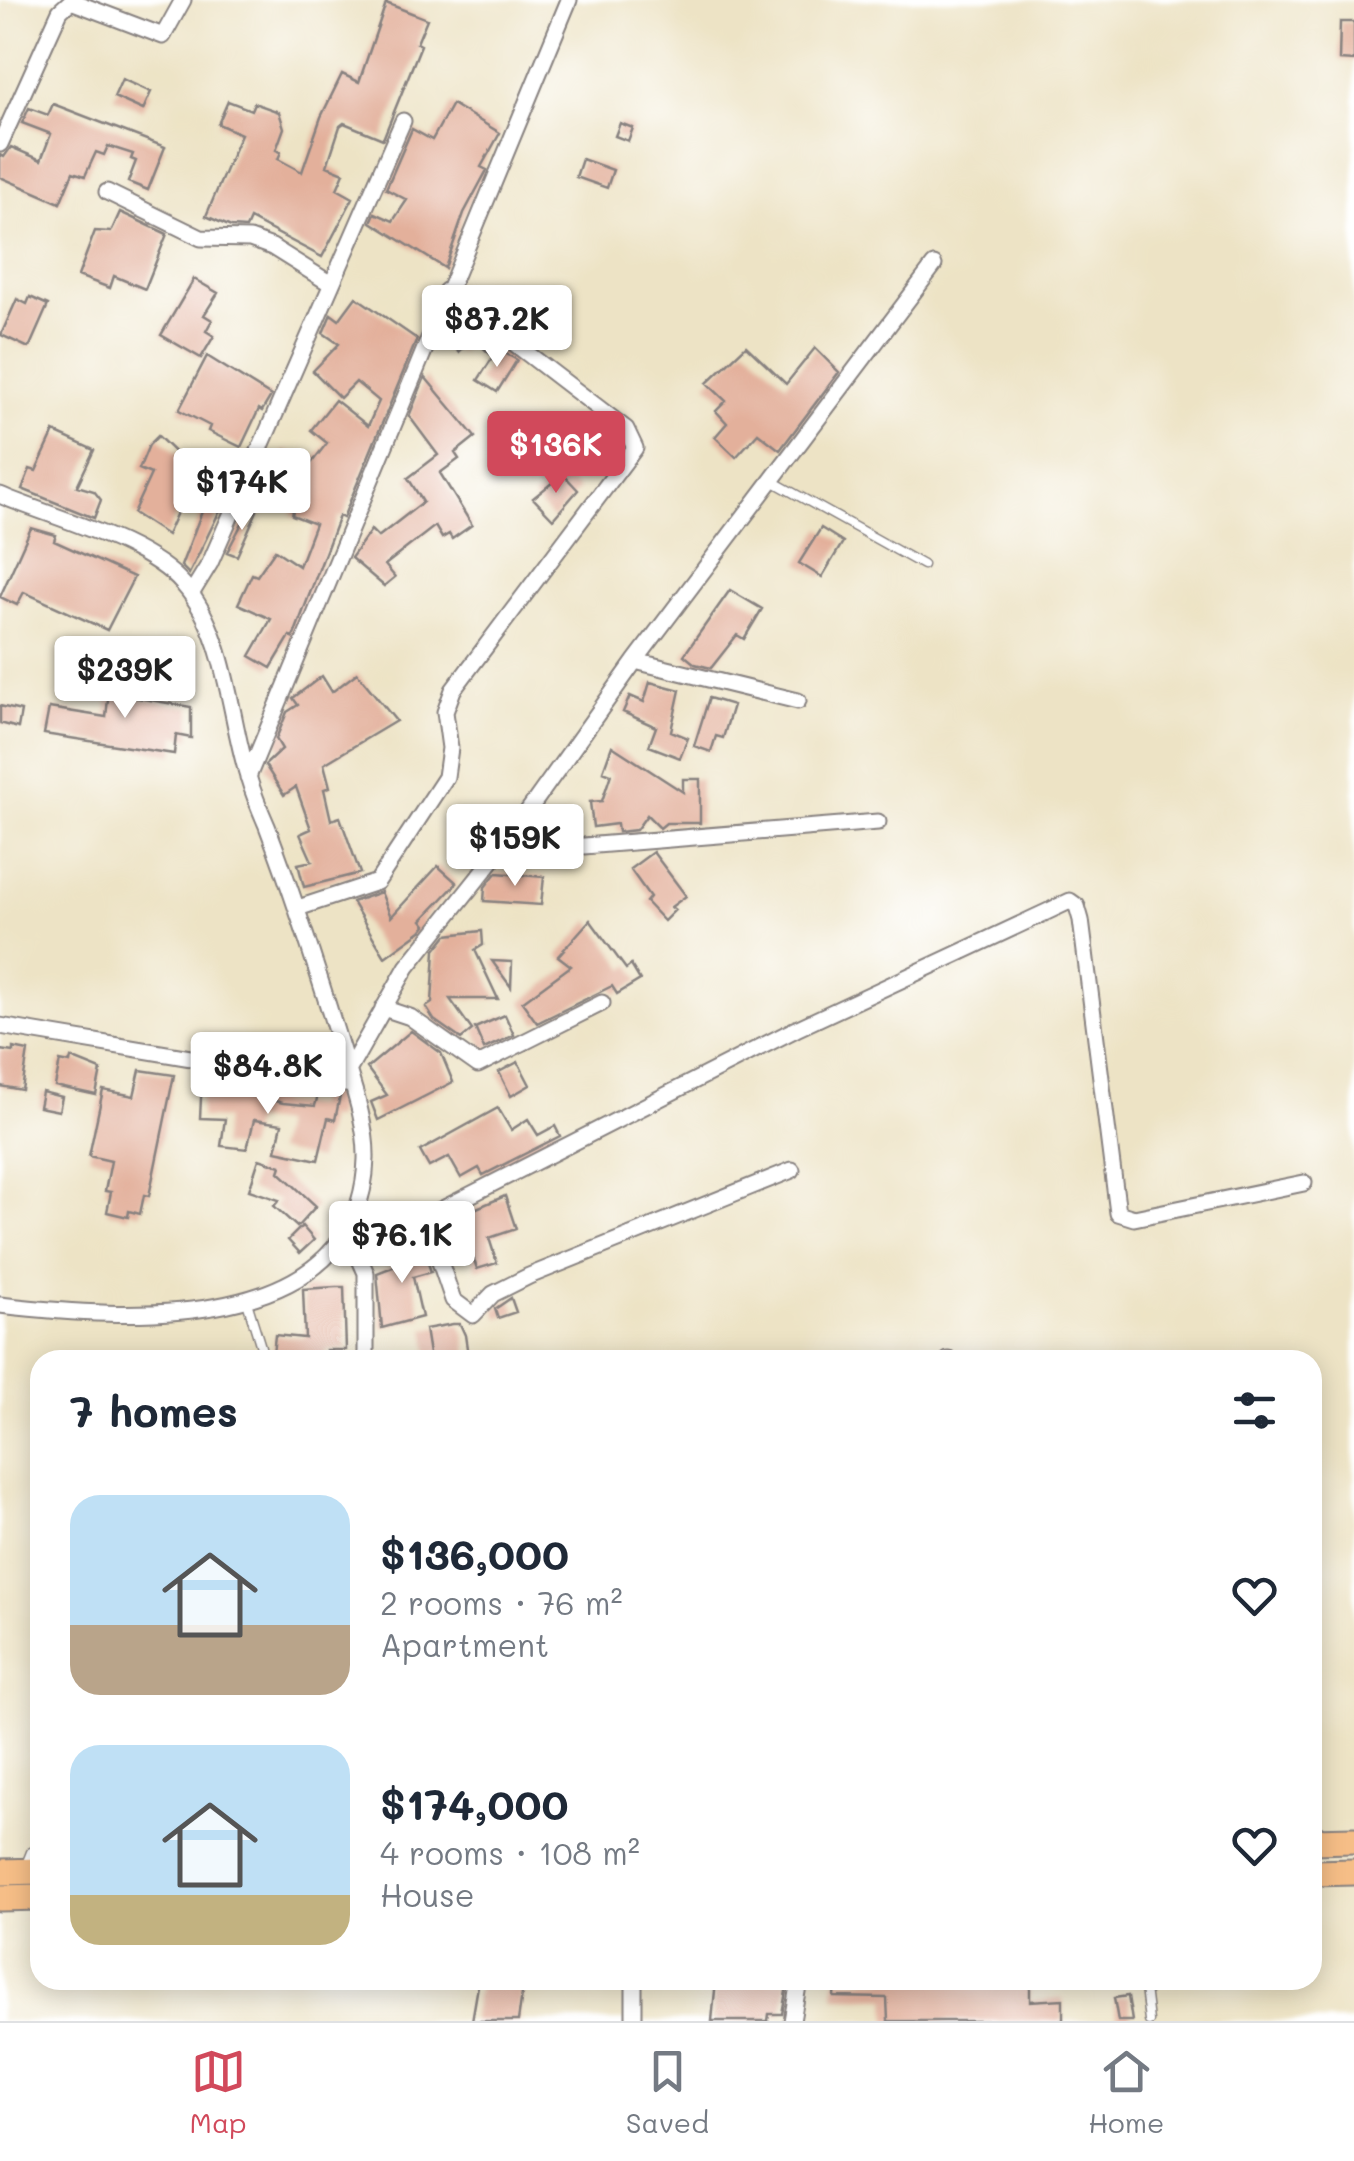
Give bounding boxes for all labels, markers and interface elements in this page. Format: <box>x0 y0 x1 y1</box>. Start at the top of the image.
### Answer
pin: $87.2K <box>416 285 578 370</box>
text: $87.2K <box>444 296 550 338</box>
pin: $136K <box>486 411 626 496</box>
text: $136K <box>509 422 603 464</box>
pin: $174K <box>172 448 312 533</box>
text: $174K <box>195 459 289 501</box>
pin: $239K <box>55 636 195 721</box>
text: $239K <box>76 647 174 689</box>
pin: $159K <box>445 804 585 889</box>
text: $159K <box>469 815 561 857</box>
pin: $84.8K <box>187 1032 349 1117</box>
text: $84.8K <box>213 1043 323 1085</box>
pin: $76.1K <box>321 1201 483 1286</box>
text: $76.1K <box>351 1212 453 1254</box>
text: 7 homes <box>70 1383 238 1438</box>
icon: filters <box>1227 1383 1282 1438</box>
text: $136,000 <box>380 1526 569 1581</box>
icon: home <box>150 1535 270 1655</box>
icon: heart <box>1227 1568 1282 1623</box>
text: 2 rooms · 76 m² <box>380 1581 623 1623</box>
text: Apartment <box>380 1623 549 1665</box>
text: $174,000 <box>380 1776 569 1831</box>
icon: home <box>150 1785 270 1905</box>
icon: heart <box>1227 1818 1282 1873</box>
text: 4 rooms · 108 m² <box>380 1831 640 1873</box>
text: House <box>380 1873 475 1915</box>
tab: Map <box>190 2044 247 2140</box>
tab: Saved <box>626 2044 709 2140</box>
tab: Home <box>1088 2044 1164 2140</box>

